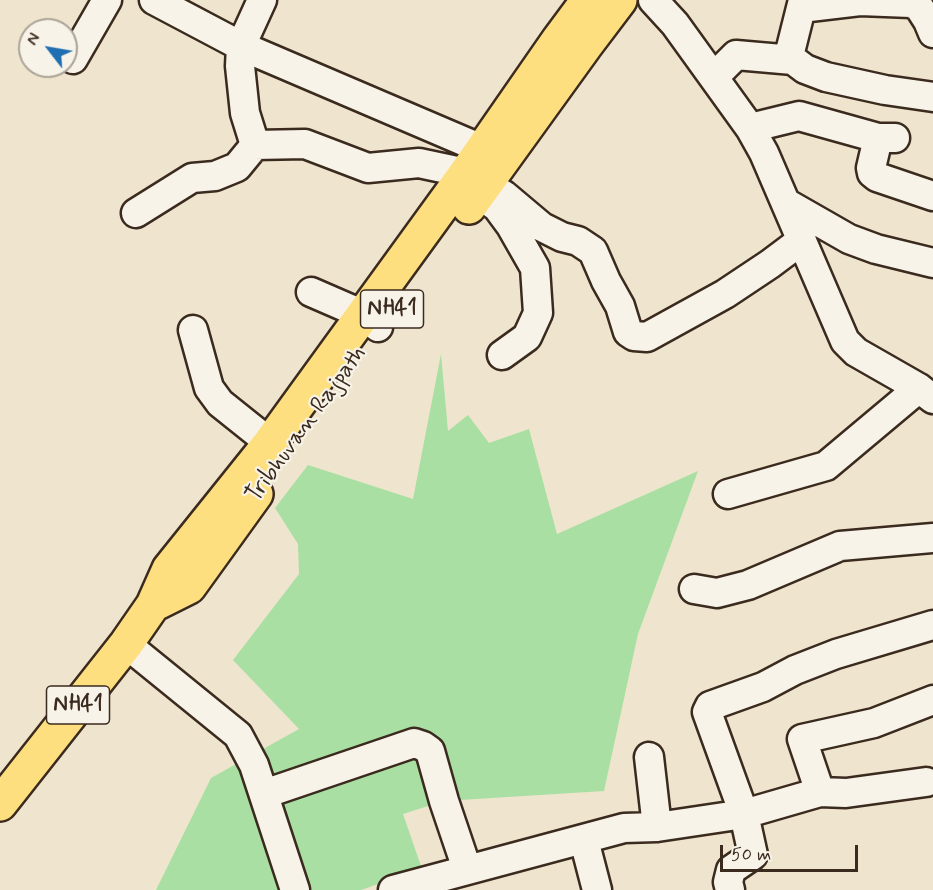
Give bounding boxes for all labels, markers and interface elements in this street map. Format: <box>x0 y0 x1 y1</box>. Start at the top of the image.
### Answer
north arrow <box>18 18 78 78</box>
text: N <box>22 30 46 49</box>
road number: NH41 <box>360 290 424 328</box>
street label: Tribhuvan Rajpath <box>240 341 374 509</box>
road number: NH41 <box>46 686 110 724</box>
scale bar <box>723 833 861 871</box>
text: 50 m <box>731 843 771 867</box>

